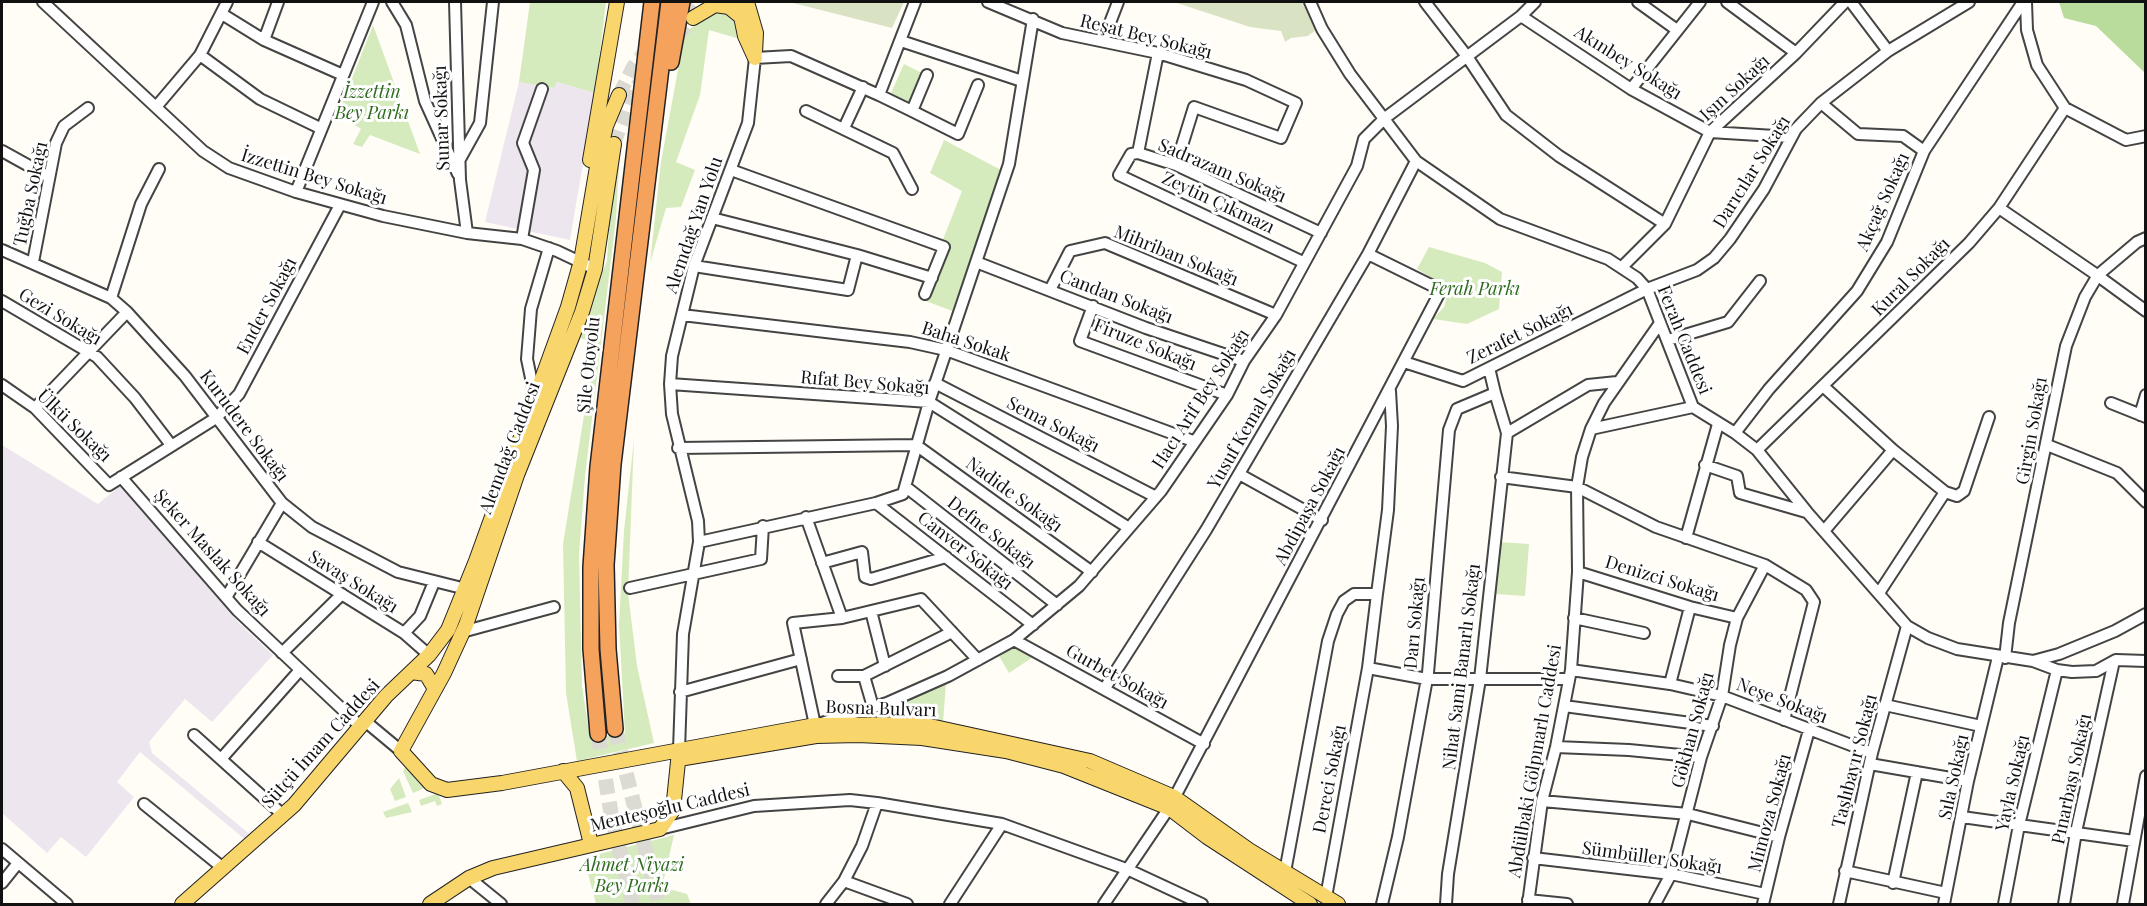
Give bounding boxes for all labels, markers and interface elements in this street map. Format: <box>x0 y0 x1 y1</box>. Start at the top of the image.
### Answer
street label: Reşat Bey Sokağı <box>1078 10 1214 64</box>
street label: Akınbey Sokağı <box>1570 21 1686 105</box>
street label: Işın Sokağı <box>1696 50 1774 126</box>
street label: Sunar Sokağı <box>429 65 455 171</box>
park label: İzzettin Bey Parkı <box>335 81 409 124</box>
street label: Darıcılar Sokağı <box>1709 112 1795 232</box>
street label: Sadrazam Sokağı <box>1155 134 1289 208</box>
street label: Tuğba Sokağı <box>9 140 53 248</box>
street label: İzzettin Bey Sokağı <box>238 145 390 209</box>
street label: Akçağ Sokağı <box>1852 150 1914 254</box>
street label: Alemdağ Yan Yolu <box>660 154 728 296</box>
street label: Zeytin Çıkmazı <box>1158 167 1278 239</box>
street label: Mihriban Sokağı <box>1111 221 1241 291</box>
street label: Kural Sokağı <box>1867 233 1955 321</box>
street label: Ender Sokağı <box>232 254 302 358</box>
street label: Candan Sokağı <box>1056 265 1176 329</box>
park label: Ferah Parkı <box>1430 278 1520 300</box>
street label: Ferah Caddesi <box>1652 282 1716 398</box>
street label: Gezi Sokağı <box>15 284 105 350</box>
street label: Zerafet Sokağı <box>1464 299 1576 369</box>
street label: Firuze Sokağı <box>1090 315 1200 375</box>
street label: Şile Otoyolu <box>573 316 605 414</box>
street label: Baha Sokak <box>919 317 1013 367</box>
street label: Hacı Arif Bey Sokağı <box>1148 325 1254 473</box>
street label: Yusuf Kemal Sokağı <box>1203 345 1301 493</box>
street label: Kurudere Sokağı <box>195 366 293 486</box>
street label: Rıfat Bey Sokağı <box>800 367 930 399</box>
street label: Girgin Sokağı <box>2012 376 2052 486</box>
street label: Alemdağ Caddesi <box>475 379 545 517</box>
street label: Ülkü Sokağı <box>32 385 116 467</box>
street label: Sema Sokağı <box>1003 392 1103 458</box>
street label: Abdipaşa Sokağı <box>1270 443 1350 569</box>
street label: Nadide Sokağı <box>962 453 1066 537</box>
street label: Şeker Maslak Sokağı <box>149 485 275 621</box>
street label: Defne Sokağı <box>943 492 1039 574</box>
street label: Canver Sokağı <box>913 507 1017 595</box>
street label: Savaş Sokağı <box>304 546 402 618</box>
street label: Denizci Sokağı <box>1602 551 1722 607</box>
street label: Nihat Sami Banarlı Sokağı <box>1439 563 1485 771</box>
street label: Darı Sokağı <box>1400 576 1430 670</box>
street label: Gurbet Sokağı <box>1062 640 1172 714</box>
street label: Abdülbaki Gölpınarlı Caddesi <box>1504 643 1566 879</box>
street label: Gökhan Sokağı <box>1667 670 1719 790</box>
street label: Neşe Sokağı <box>1733 674 1831 728</box>
street label: Sütçü İmam Caddesi <box>257 675 385 813</box>
street label: Taşlıbayır Sokağı <box>1828 692 1882 830</box>
street label: Bosna Bulvarı <box>825 696 937 722</box>
street label: Pınarbaşı Sokağı <box>2048 712 2096 846</box>
street label: Dereci Sokağı <box>1309 723 1351 835</box>
street label: Sıla Sokağı <box>1934 732 1974 822</box>
street label: Yayla Sokağı <box>1991 733 2035 833</box>
street label: Mimoza Sokağı <box>1744 751 1796 875</box>
street label: Menteşoğlu Caddesi <box>588 779 752 837</box>
street label: Sümbüller Sokağı <box>1581 837 1723 879</box>
park label: Ahmet Niyazi Bey Parkı <box>580 854 684 896</box>

